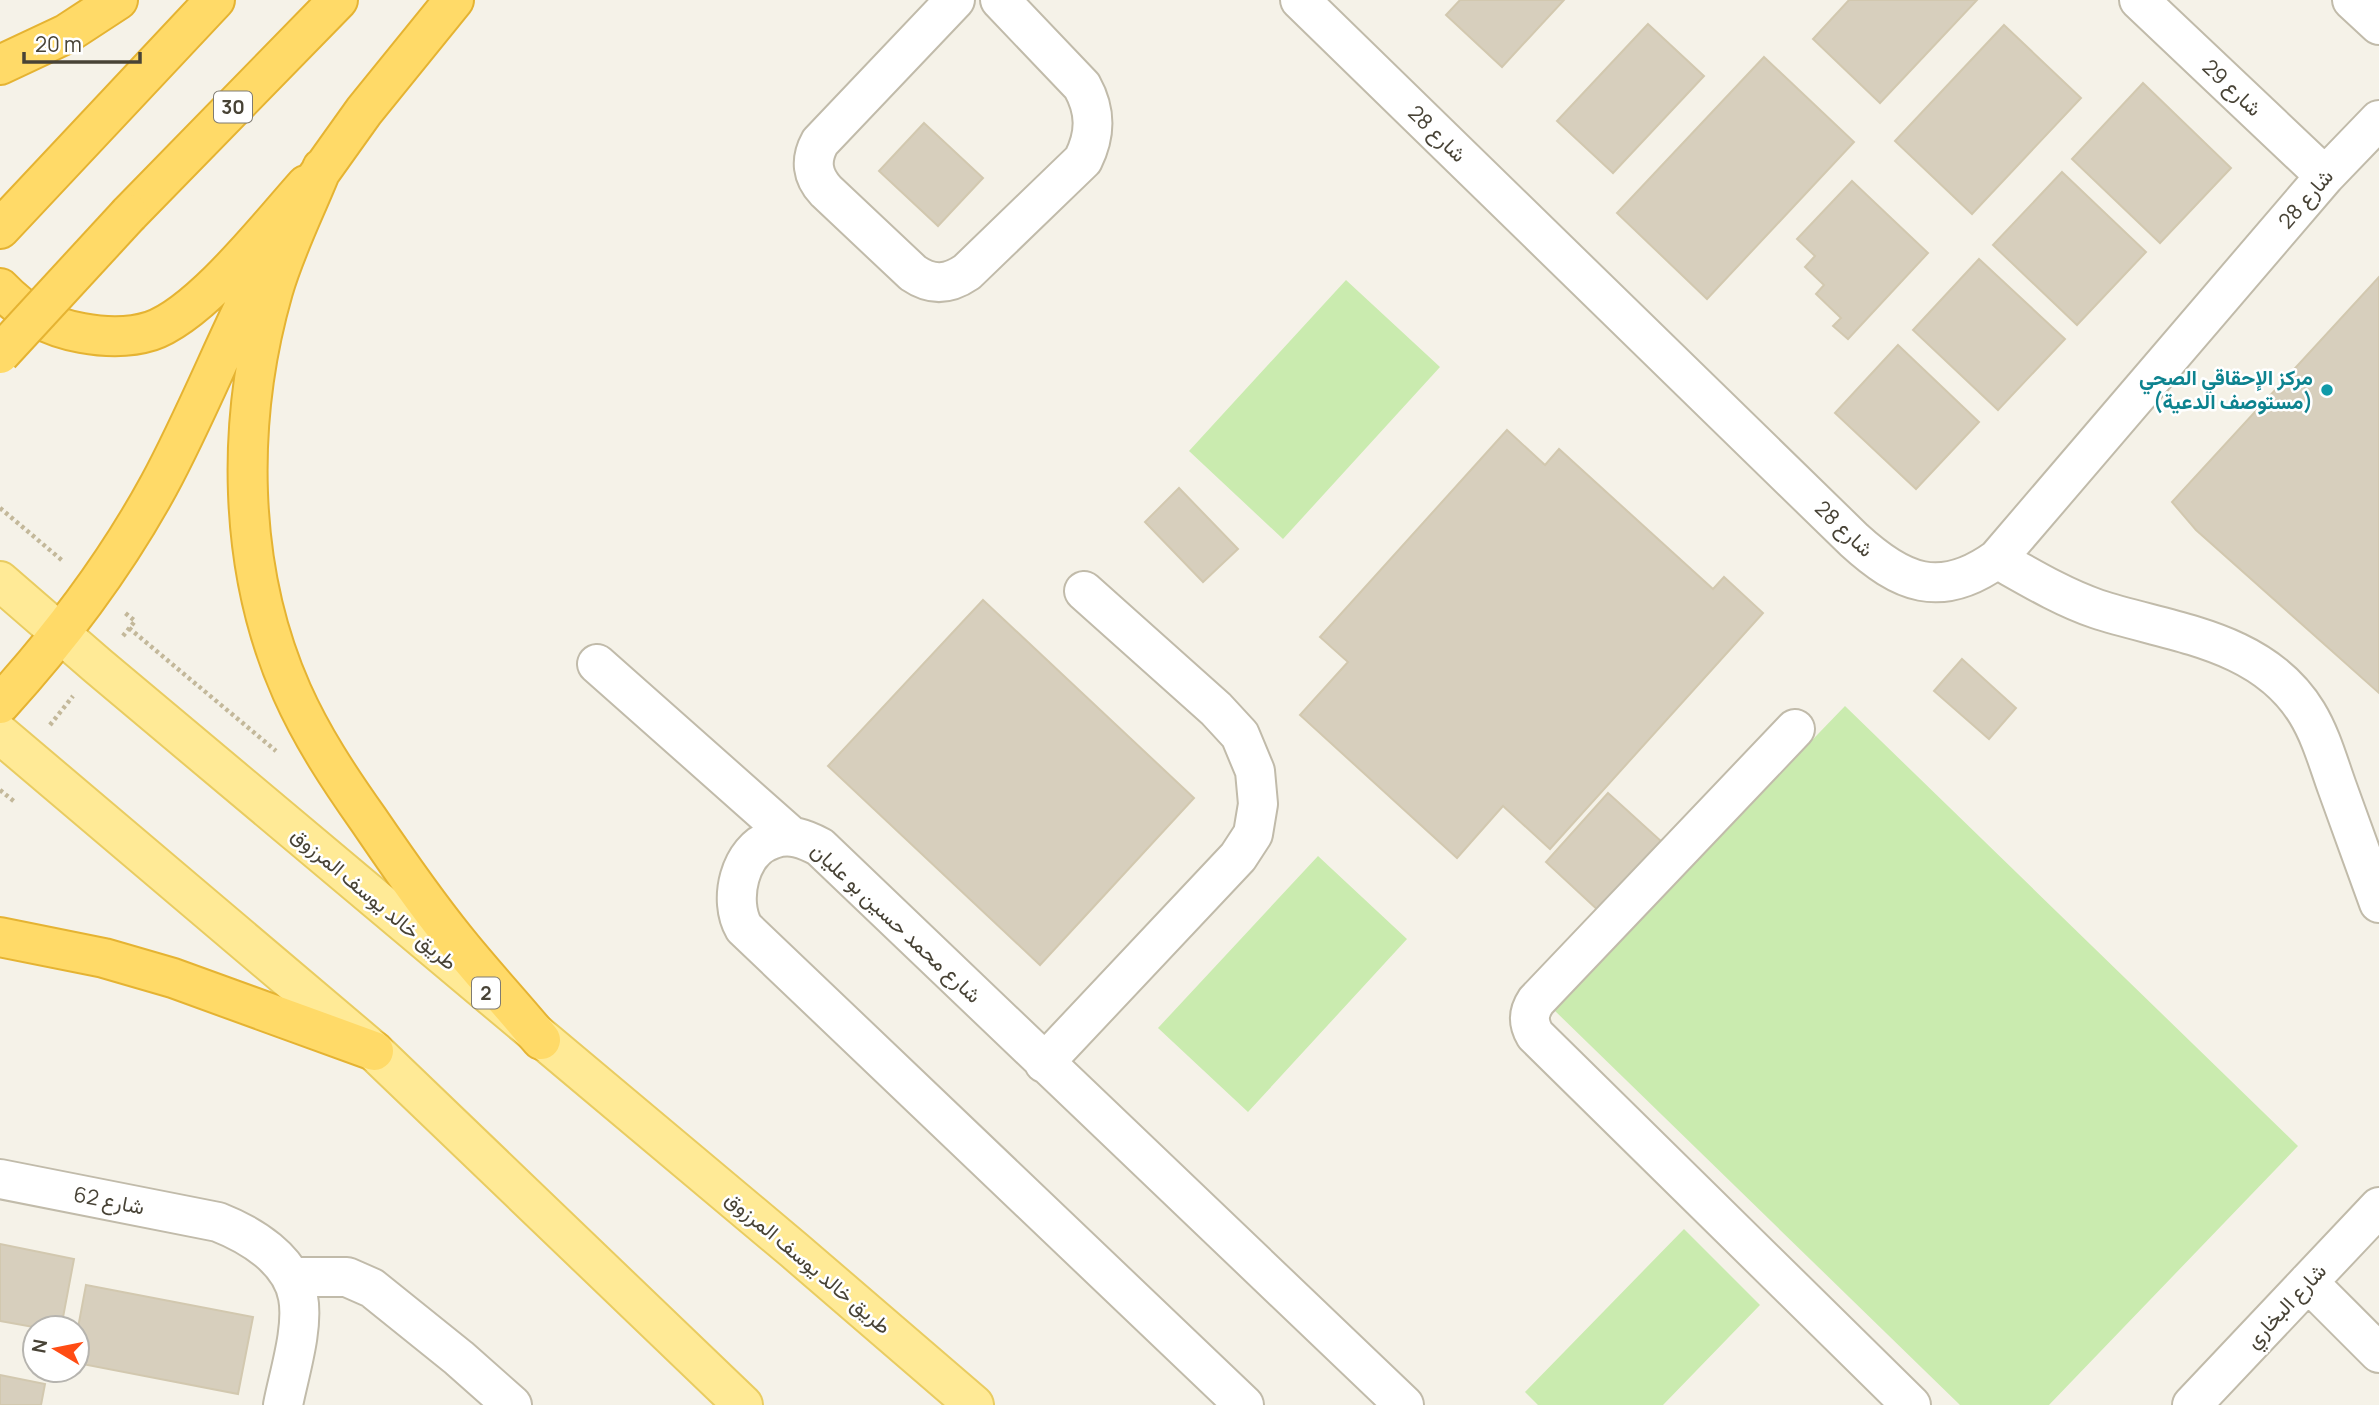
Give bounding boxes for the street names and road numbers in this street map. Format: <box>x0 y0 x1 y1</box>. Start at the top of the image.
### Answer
street label: شارع 29 <box>2196 53 2268 123</box>
road number: 30 <box>214 92 252 122</box>
street label: شارع 28 <box>1402 99 1473 169</box>
street label: شارع 28 <box>2272 163 2340 235</box>
street label: شارع 28 <box>1809 494 1880 563</box>
street label: طريق خالد يوسف المرزوق <box>286 820 464 976</box>
street label: شارع محمد حسين بو عليان <box>805 836 988 1009</box>
road number: 2 <box>472 978 500 1009</box>
street label: شارع 62 <box>71 1179 147 1222</box>
street label: طريق خالد يوسف المرزوق <box>720 1184 898 1340</box>
street label: شارع البخاري <box>2239 1257 2335 1357</box>

